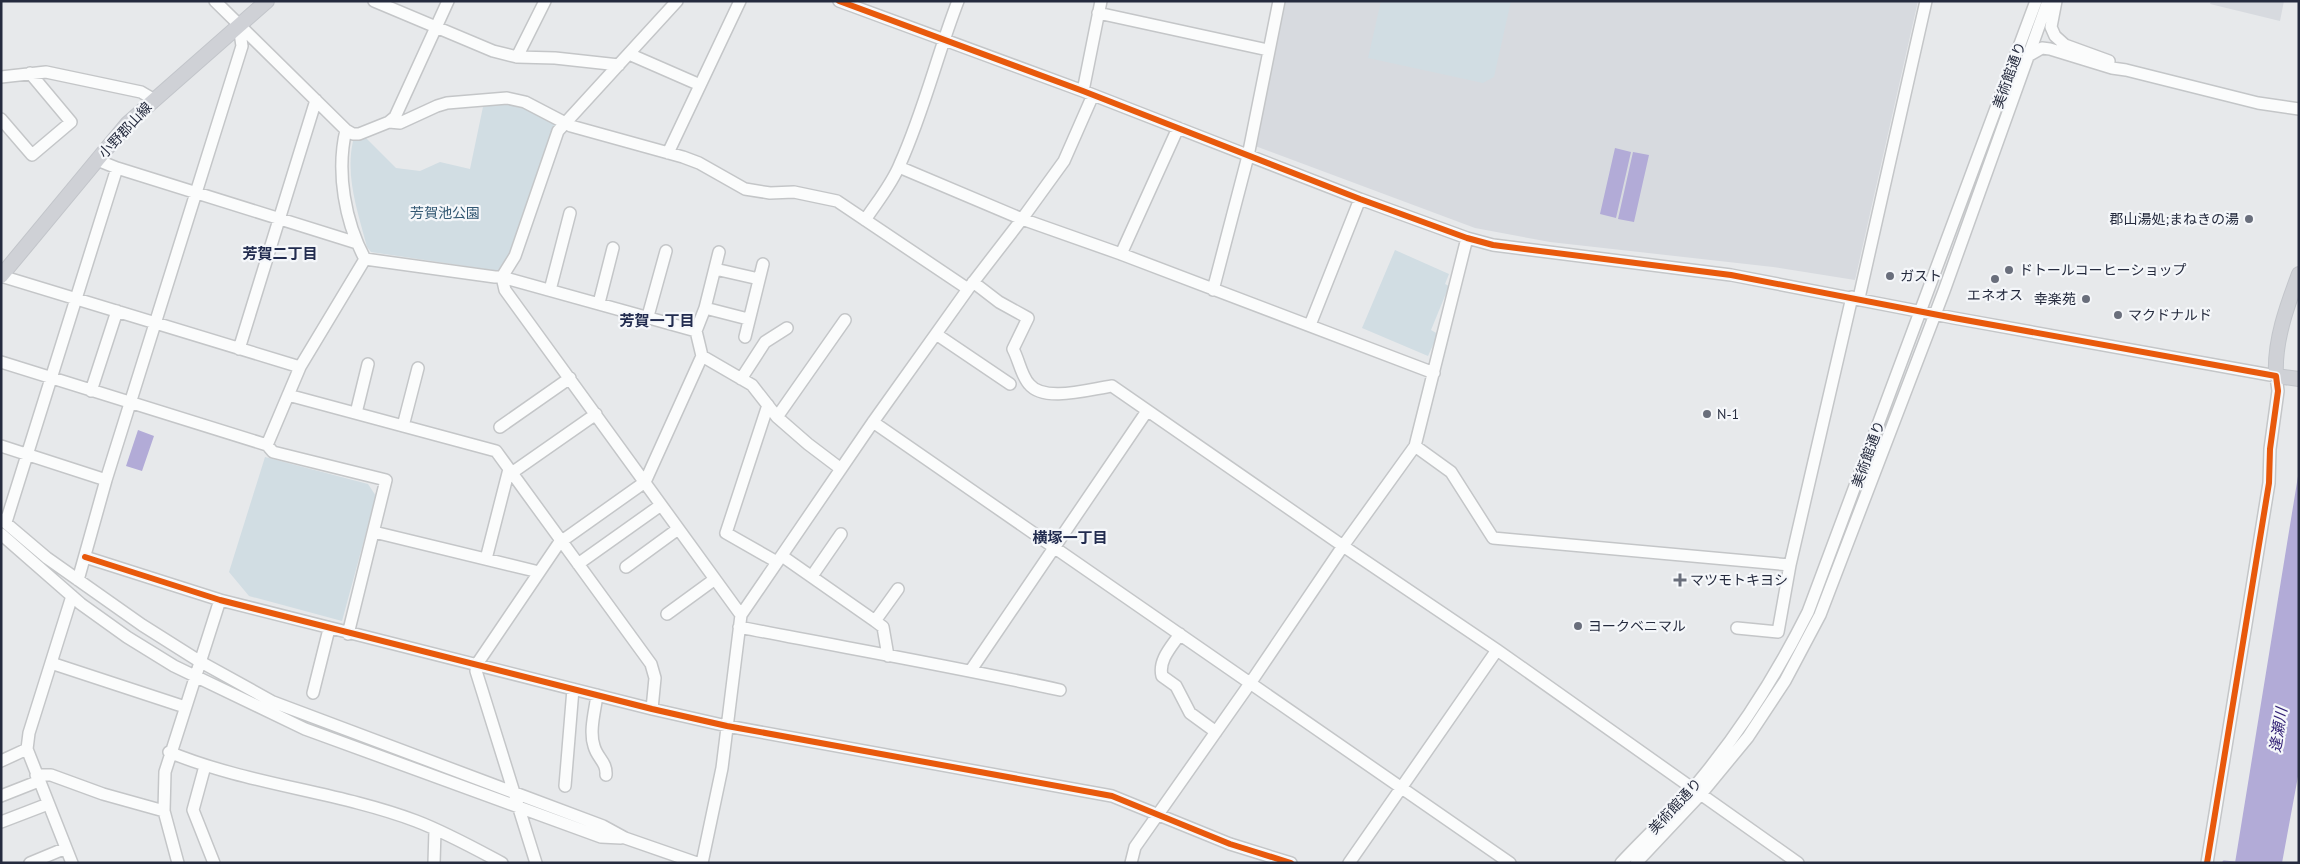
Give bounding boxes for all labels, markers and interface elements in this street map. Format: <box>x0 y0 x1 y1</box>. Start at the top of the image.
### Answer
street label: 美術館通り <box>1989 39 2029 111</box>
street label: 小野郡山線 <box>95 98 155 162</box>
park label: 芳賀池公園 <box>410 204 480 222</box>
place label: 郡山湯処;まねきの湯 <box>2109 210 2239 228</box>
marker: 郡山湯処;まねきの湯 <box>2243 213 2255 225</box>
district label: 芳賀二丁目 <box>242 244 318 263</box>
place label: ドトールコーヒーショップ <box>2019 261 2186 279</box>
marker: ドトールコーヒーショップ <box>2003 264 2015 276</box>
place label: ガスト <box>1900 267 1942 285</box>
marker: ガスト <box>1884 270 1896 282</box>
marker: エネオス <box>1989 273 2001 285</box>
place label: エネオス <box>1967 286 2023 304</box>
place label: 幸楽苑 <box>2034 290 2076 308</box>
marker: 幸楽苑 <box>2080 293 2092 305</box>
place label: マクドナルド <box>2128 306 2212 324</box>
marker: マクドナルド <box>2112 309 2124 321</box>
district label: 芳賀一丁目 <box>619 311 695 330</box>
place label: N-1 <box>1717 405 1739 423</box>
marker: N-1 <box>1701 408 1713 420</box>
street label: 美術館通り <box>1848 418 1888 490</box>
district label: 横塚一丁目 <box>1032 528 1108 547</box>
place label: マツモトキヨシ <box>1690 571 1788 589</box>
marker: マツモトキヨシ <box>1674 574 1686 586</box>
place label: ヨークベニマル <box>1588 617 1686 635</box>
marker: ヨークベニマル <box>1572 620 1584 632</box>
water label: 逢瀬川 <box>2265 704 2291 754</box>
street label: 美術館通り <box>1645 774 1705 838</box>

